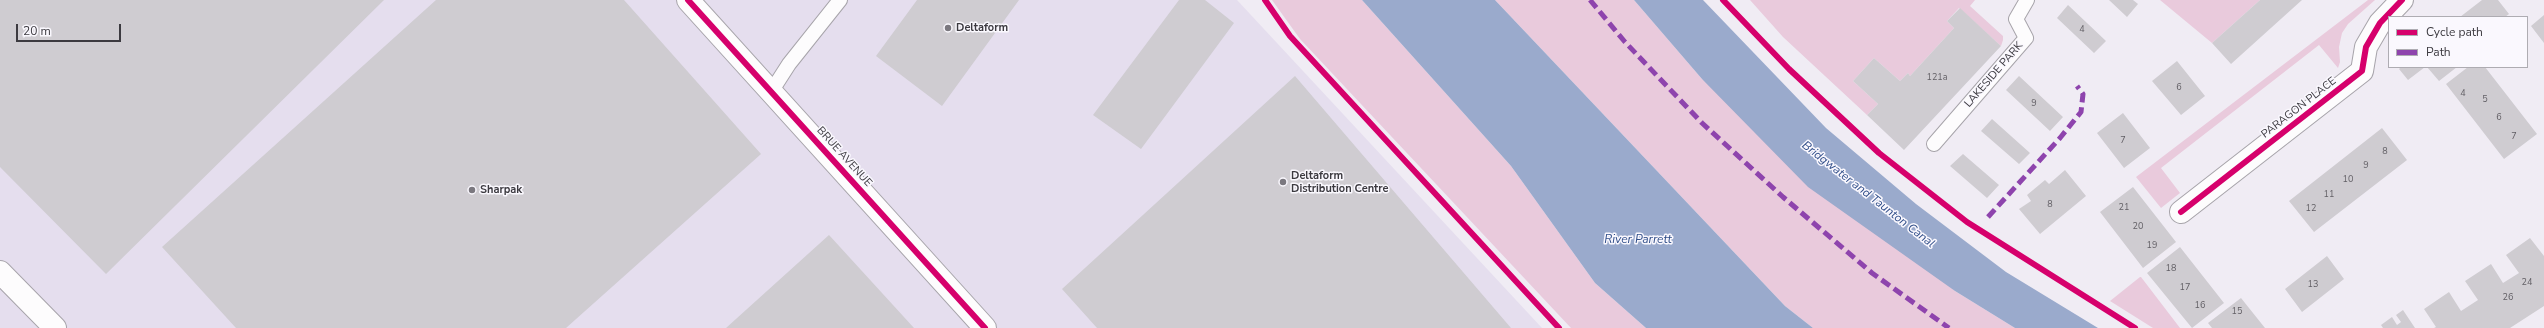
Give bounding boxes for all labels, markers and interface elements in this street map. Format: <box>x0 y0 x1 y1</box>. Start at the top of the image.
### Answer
scale bar <box>18 16 123 42</box>
legend <box>2388 16 2528 68</box>
place label: Deltaform <box>956 21 1008 35</box>
text: 20 m <box>23 23 51 39</box>
marker: Deltaform <box>943 23 953 33</box>
text: Cycle path <box>2426 24 2483 40</box>
house number: 4 <box>2079 25 2085 35</box>
street label: LAKESIDE PARK <box>1962 40 2026 110</box>
text: Path <box>2426 44 2451 60</box>
house number: 121a <box>1927 73 1947 83</box>
street label: PARAGON PLACE <box>2259 75 2339 141</box>
house number: 6 <box>2176 83 2182 93</box>
house number: 4 <box>2460 89 2466 99</box>
house number: 5 <box>2482 95 2488 105</box>
house number: 9 <box>2031 99 2037 109</box>
house number: 6 <box>2496 113 2502 123</box>
street label: BRUE AVENUE <box>814 124 874 190</box>
house number: 7 <box>2511 132 2517 142</box>
house number: 7 <box>2120 136 2126 146</box>
water label: Bridgwater and Taunton Canal <box>1799 139 1937 251</box>
house number: 8 <box>2382 147 2388 157</box>
house number: 9 <box>2363 161 2369 171</box>
place label: Deltaform Distribution Centre <box>1291 169 1388 195</box>
house number: 10 <box>2343 175 2353 185</box>
marker: Deltaform Distribution Centre <box>1278 177 1288 187</box>
place label: Sharpak <box>480 183 522 197</box>
marker: Sharpak <box>467 185 477 195</box>
house number: 11 <box>2324 190 2334 200</box>
house number: 8 <box>2047 200 2053 210</box>
house number: 21 <box>2119 203 2129 213</box>
house number: 12 <box>2306 204 2316 214</box>
house number: 20 <box>2133 222 2143 232</box>
water label: River Parrett <box>1604 233 1672 247</box>
house number: 19 <box>2147 241 2157 251</box>
house number: 18 <box>2166 264 2176 274</box>
house number: 24 <box>2522 278 2532 288</box>
house number: 13 <box>2308 280 2318 290</box>
house number: 17 <box>2180 283 2190 293</box>
house number: 26 <box>2503 293 2513 303</box>
house number: 16 <box>2195 301 2205 311</box>
house number: 15 <box>2232 307 2242 317</box>

